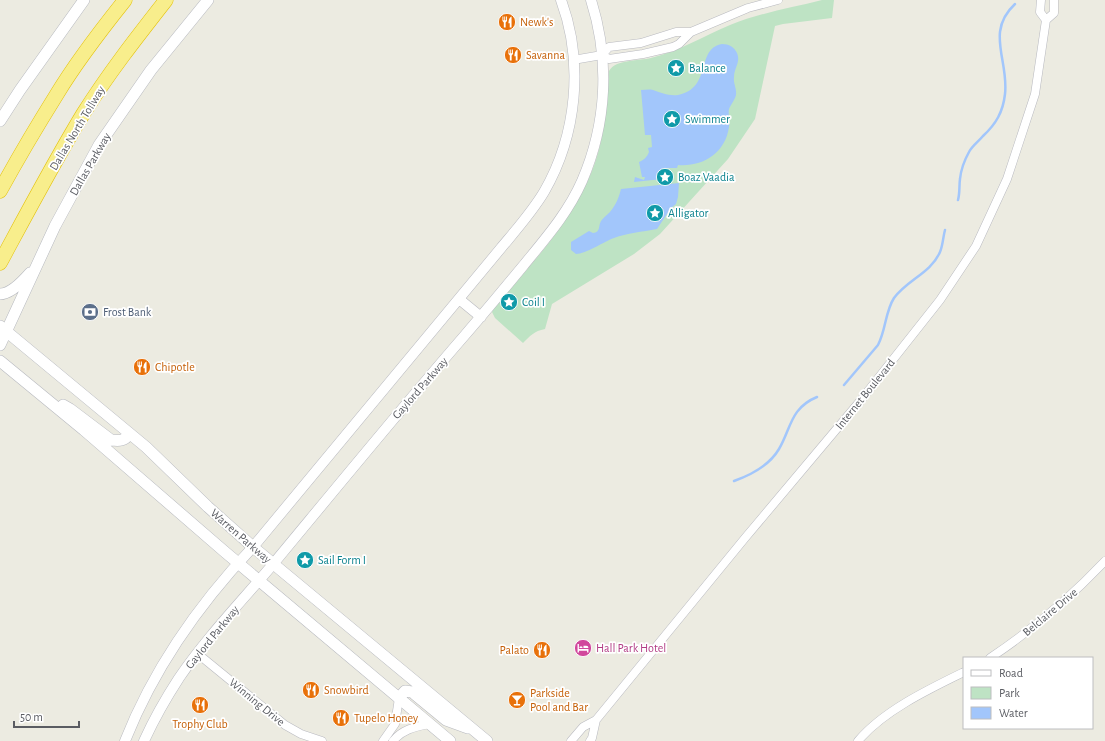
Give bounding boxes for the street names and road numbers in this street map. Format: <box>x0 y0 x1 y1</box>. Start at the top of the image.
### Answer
street label: Dallas North Tollway <box>47 84 108 173</box>
street label: Dallas Parkway <box>67 131 114 198</box>
street label: Gaylord Parkway <box>390 355 451 422</box>
street label: Internet Boulevard <box>833 356 897 432</box>
street label: Warren Parkway <box>208 507 274 566</box>
street label: Belclaire Drive <box>1020 586 1080 638</box>
street label: Gaylord Parkway <box>183 603 242 672</box>
street label: Winning Drive <box>227 676 287 728</box>

